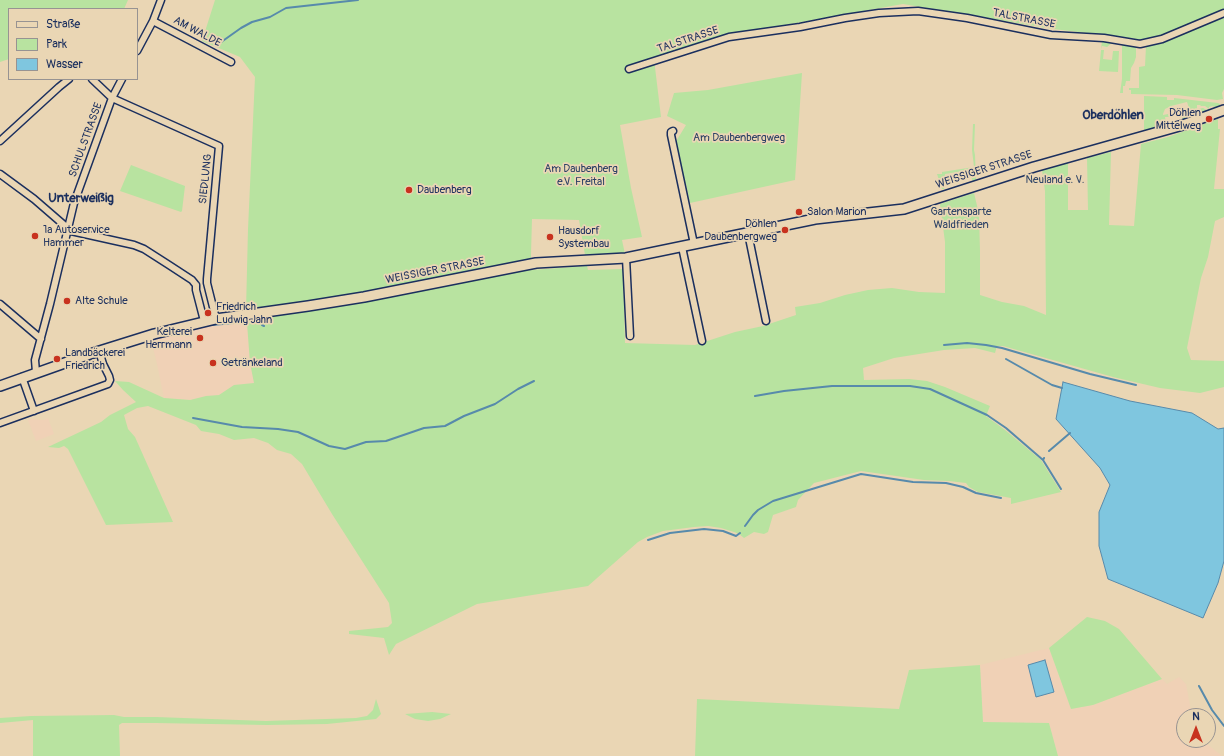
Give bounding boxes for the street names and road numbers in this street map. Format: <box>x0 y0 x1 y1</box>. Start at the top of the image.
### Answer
street label: TALSTRASSE <box>991 6 1057 32</box>
street label: AM WALDE <box>171 14 223 50</box>
street label: TALSTRASSE <box>656 24 720 56</box>
street label: SCHULSTRASSE <box>66 101 106 179</box>
street label: WEISSIGER STRASSE <box>934 148 1034 192</box>
street label: SIEDLUNG <box>197 153 215 205</box>
street label: WEISSIGER STRASSE <box>384 255 486 287</box>

